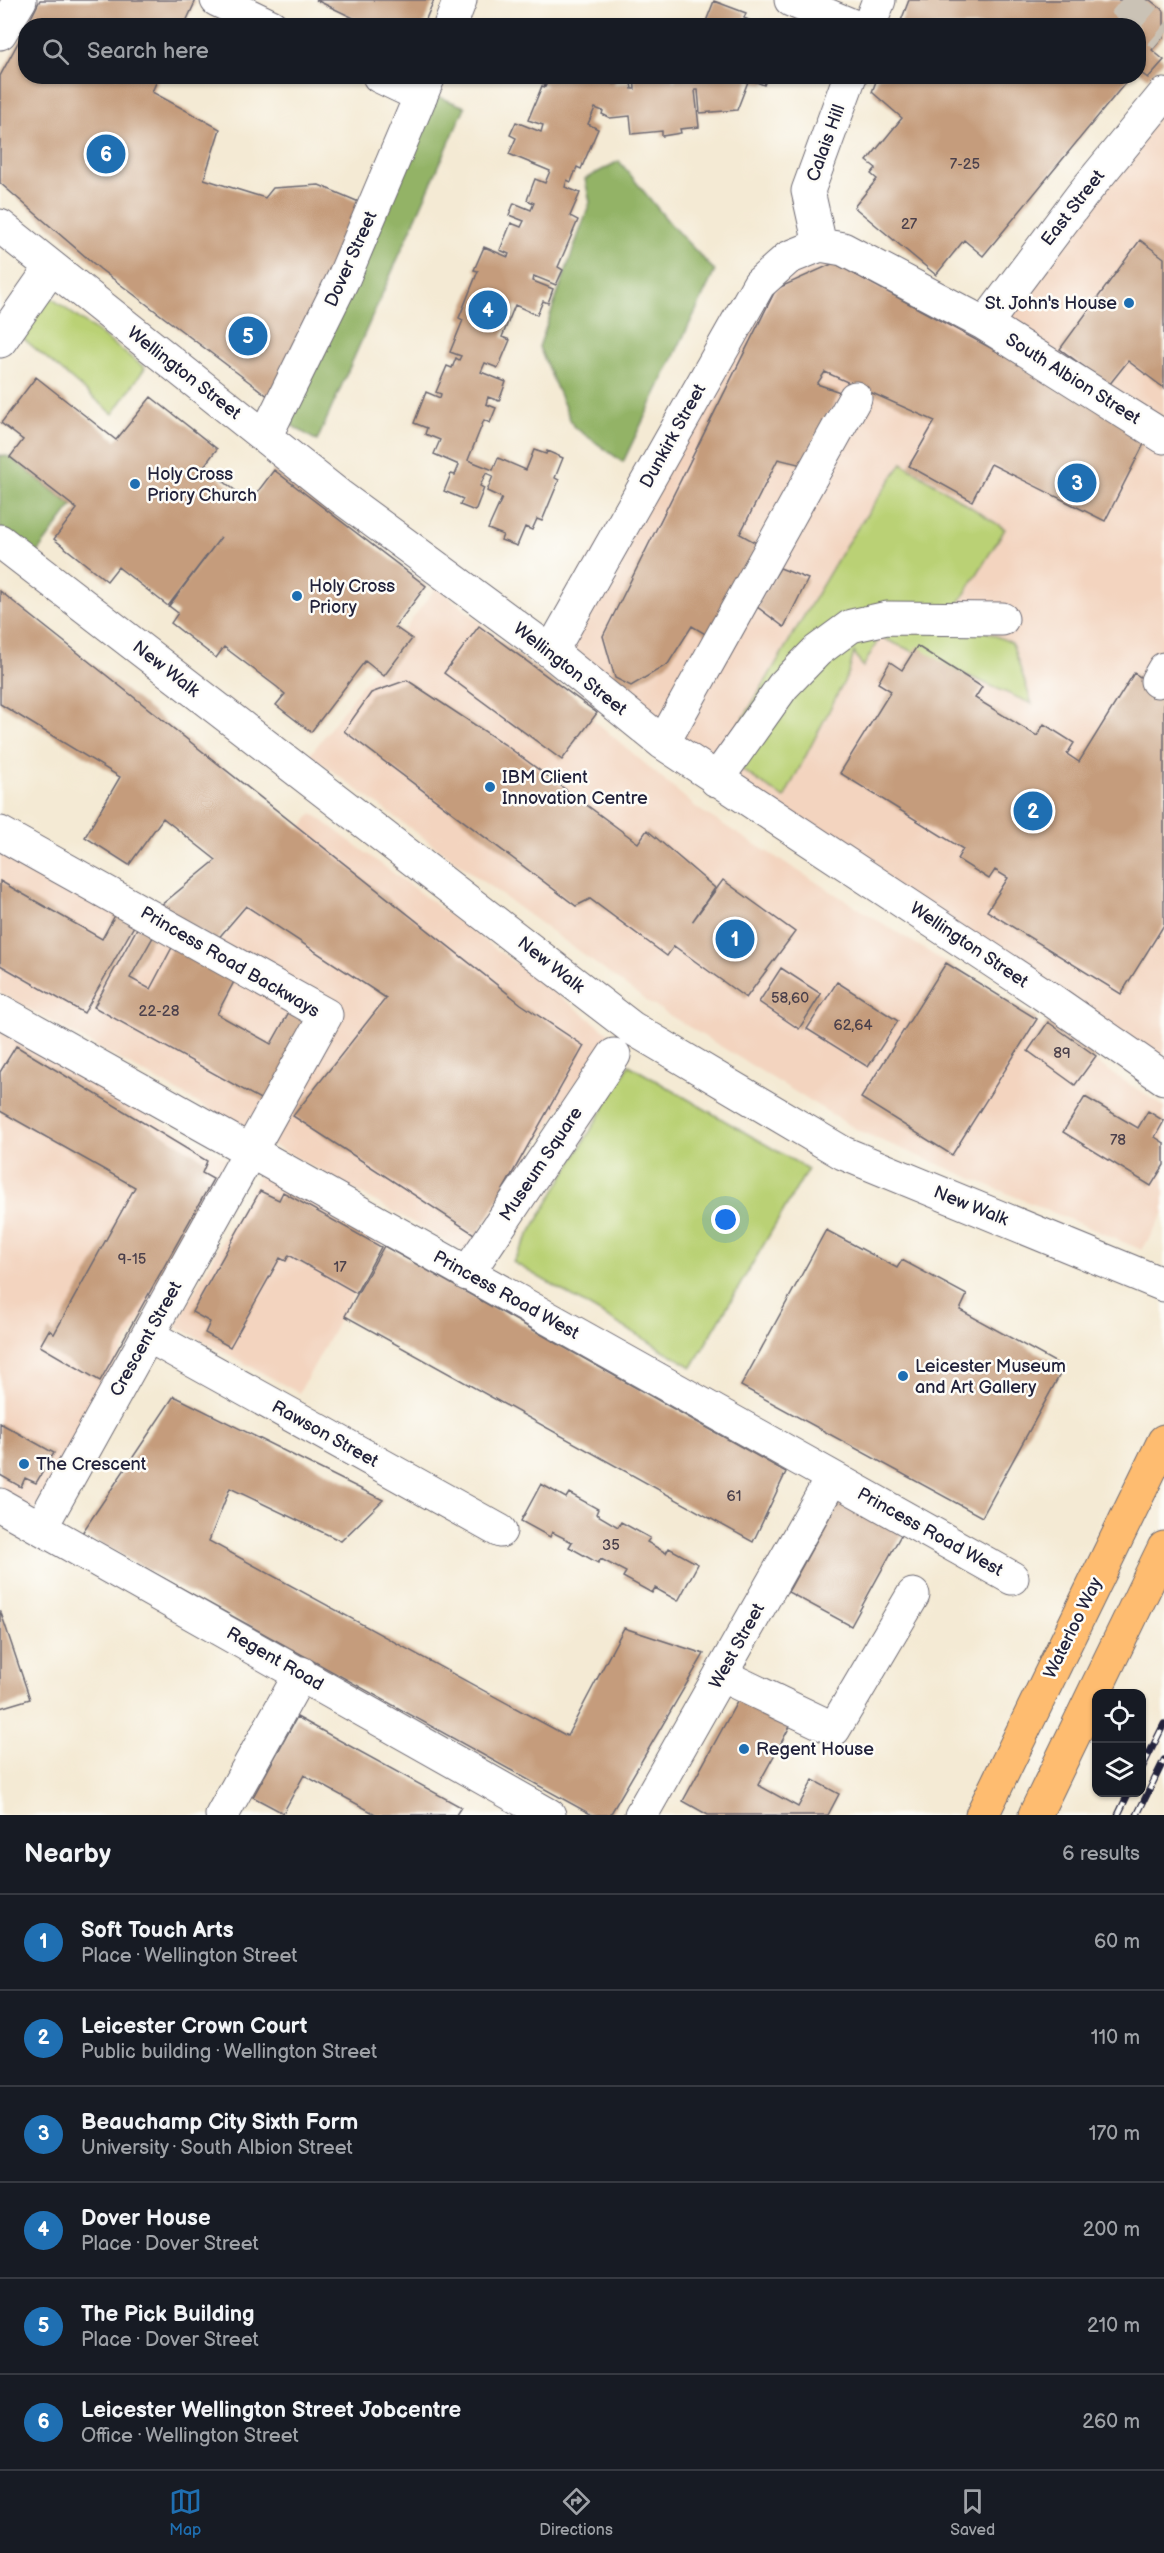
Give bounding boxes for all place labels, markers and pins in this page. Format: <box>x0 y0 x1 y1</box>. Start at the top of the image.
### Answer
pin: 6 <box>86 132 126 176</box>
pin: 4 <box>468 288 508 332</box>
place label: St. John's House <box>985 293 1117 314</box>
marker: St. John's House <box>1122 296 1136 310</box>
pin: 5 <box>228 314 268 358</box>
pin: 3 <box>1058 460 1096 506</box>
place label: Holy Cross Priory Church <box>147 464 257 506</box>
marker: Holy Cross Priory Church <box>128 477 142 491</box>
place label: Holy Cross Priory <box>309 576 395 618</box>
marker: Holy Cross Priory <box>290 589 304 603</box>
place label: IBM Client Innovation Centre <box>502 767 648 809</box>
marker: IBM Client Innovation Centre <box>483 780 497 794</box>
pin: 2 <box>1014 788 1052 834</box>
pin: 1 <box>716 916 754 962</box>
place label: Leicester Museum and Art Gallery <box>915 1356 1066 1398</box>
marker: Leicester Museum and Art Gallery <box>896 1369 910 1383</box>
place label: The Crescent <box>36 1454 147 1475</box>
marker: The Crescent <box>17 1457 31 1471</box>
place label: Regent House <box>756 1739 874 1760</box>
marker: Regent House <box>737 1742 751 1756</box>

